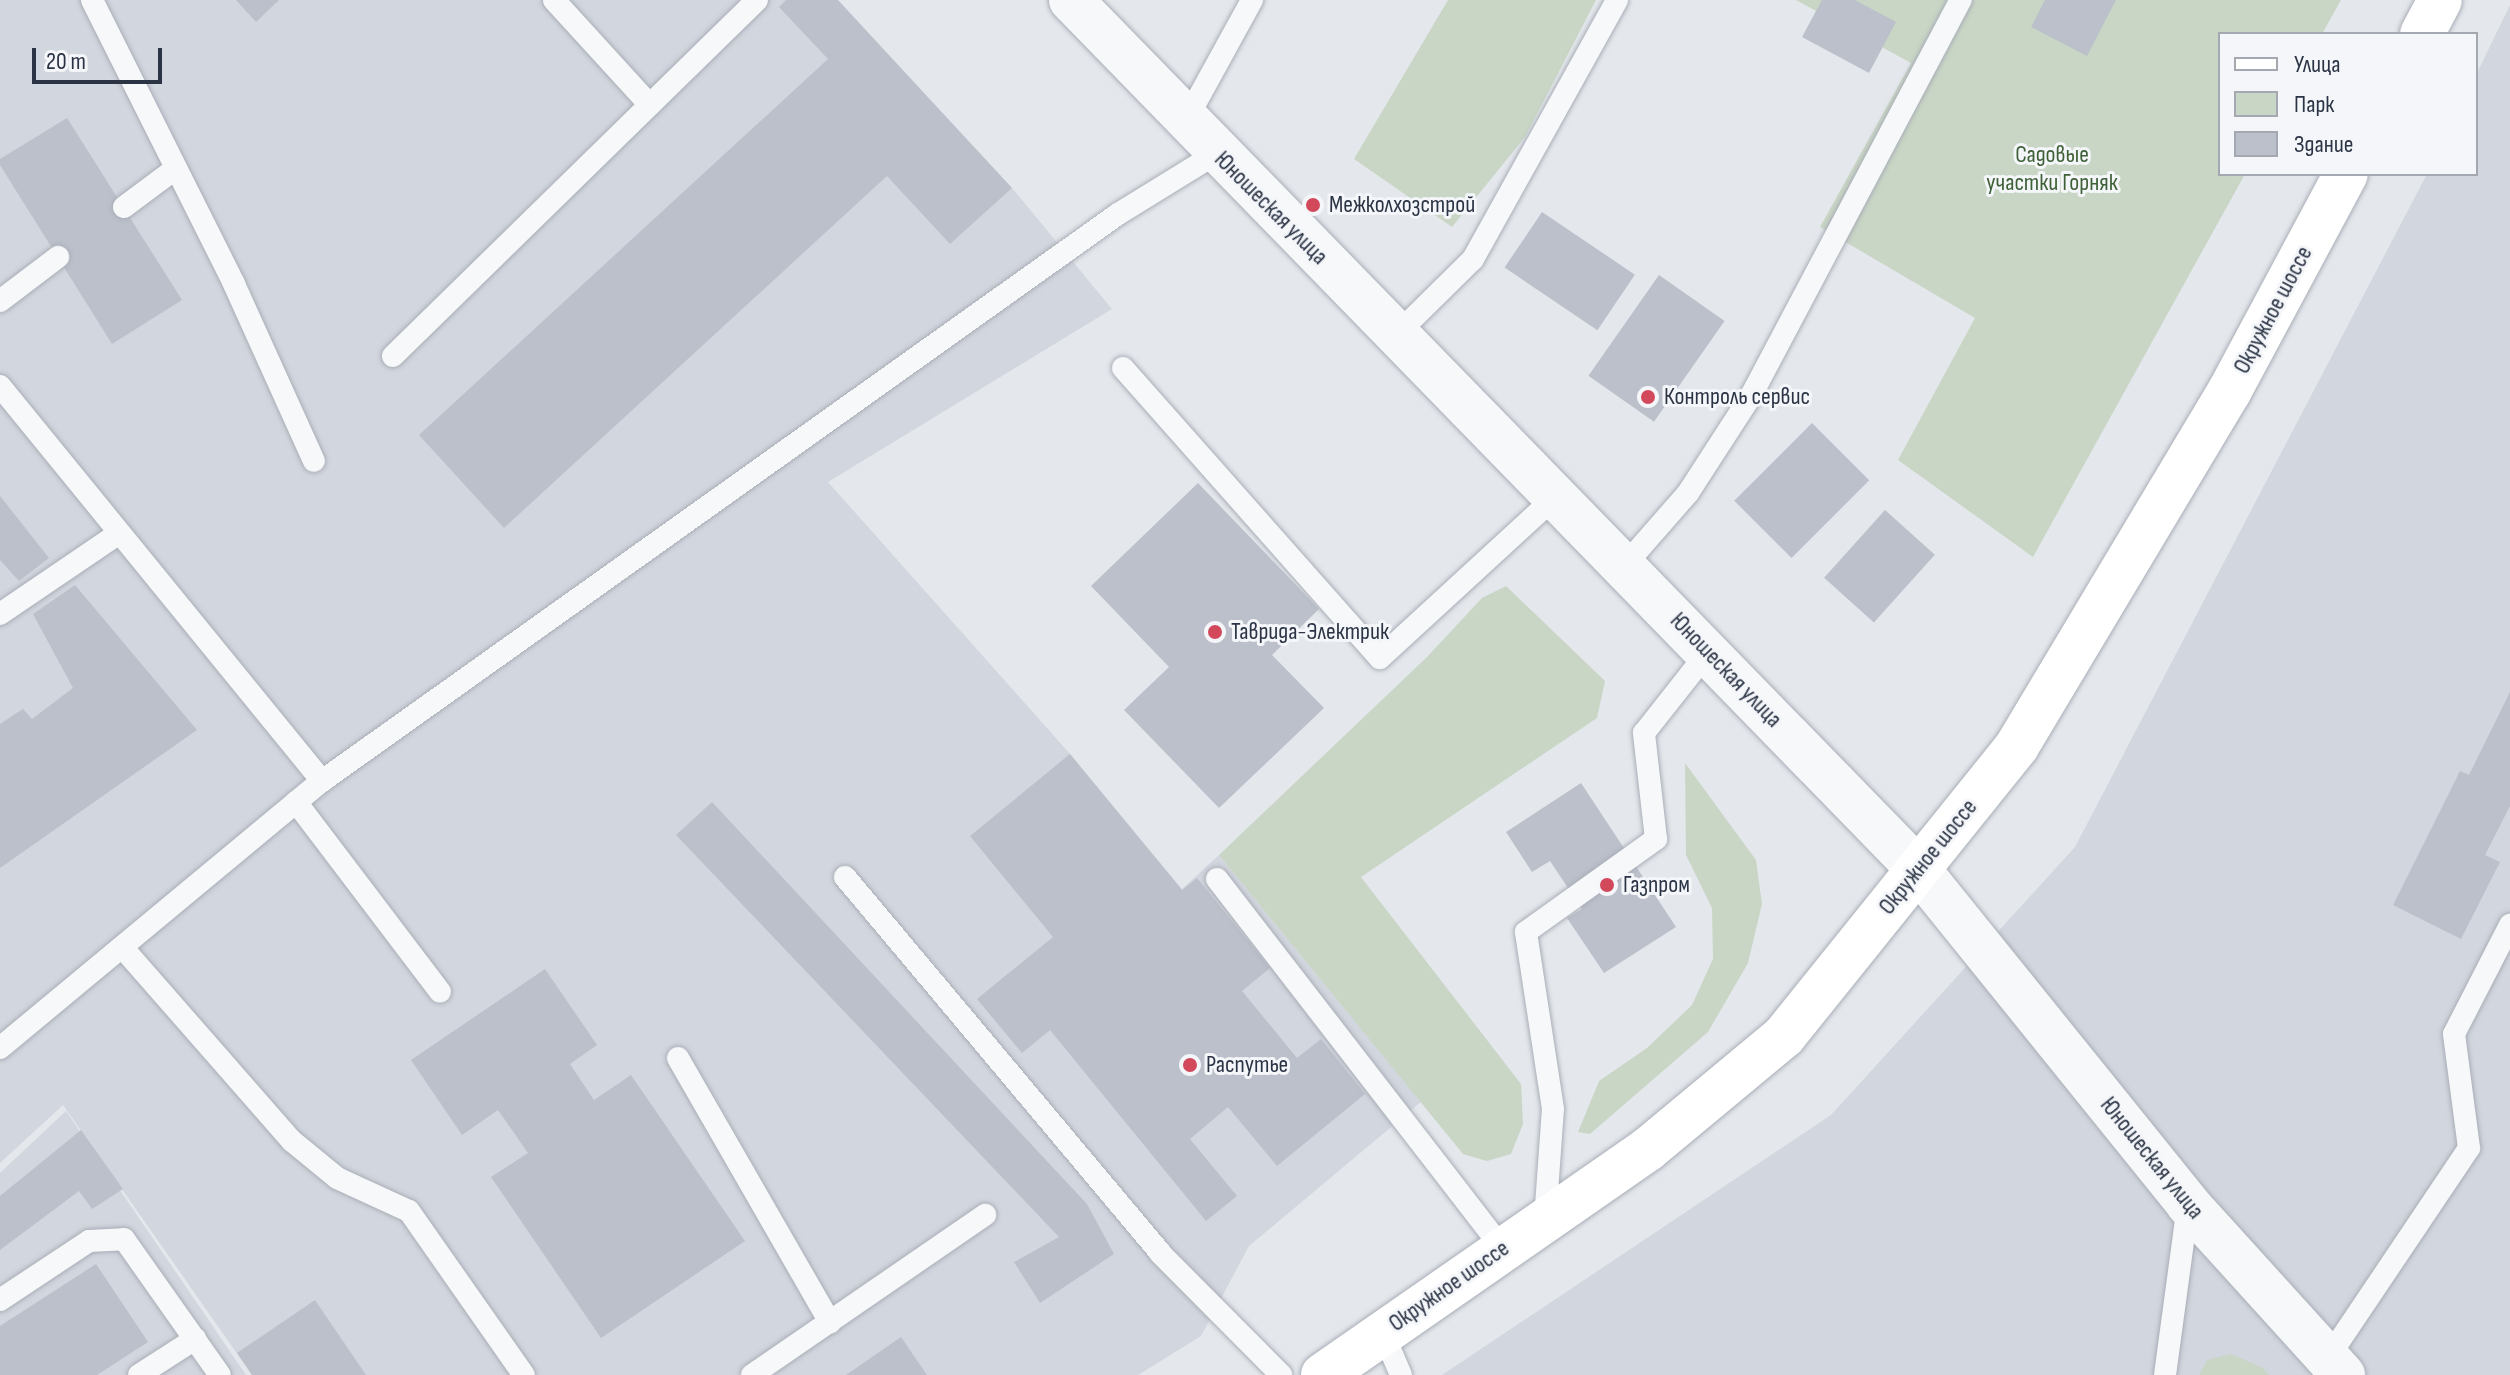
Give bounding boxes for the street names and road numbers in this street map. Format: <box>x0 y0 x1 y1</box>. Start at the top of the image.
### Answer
street label: Юношеская улица <box>1208 145 1334 271</box>
street label: Окружное шоссе <box>2227 241 2319 379</box>
street label: Юношеская улица <box>1664 607 1788 733</box>
street label: Окружное шоссе <box>1873 794 1983 920</box>
street label: Юношеская улица <box>2094 1091 2210 1225</box>
street label: Окружное шоссе <box>1383 1234 1515 1338</box>

